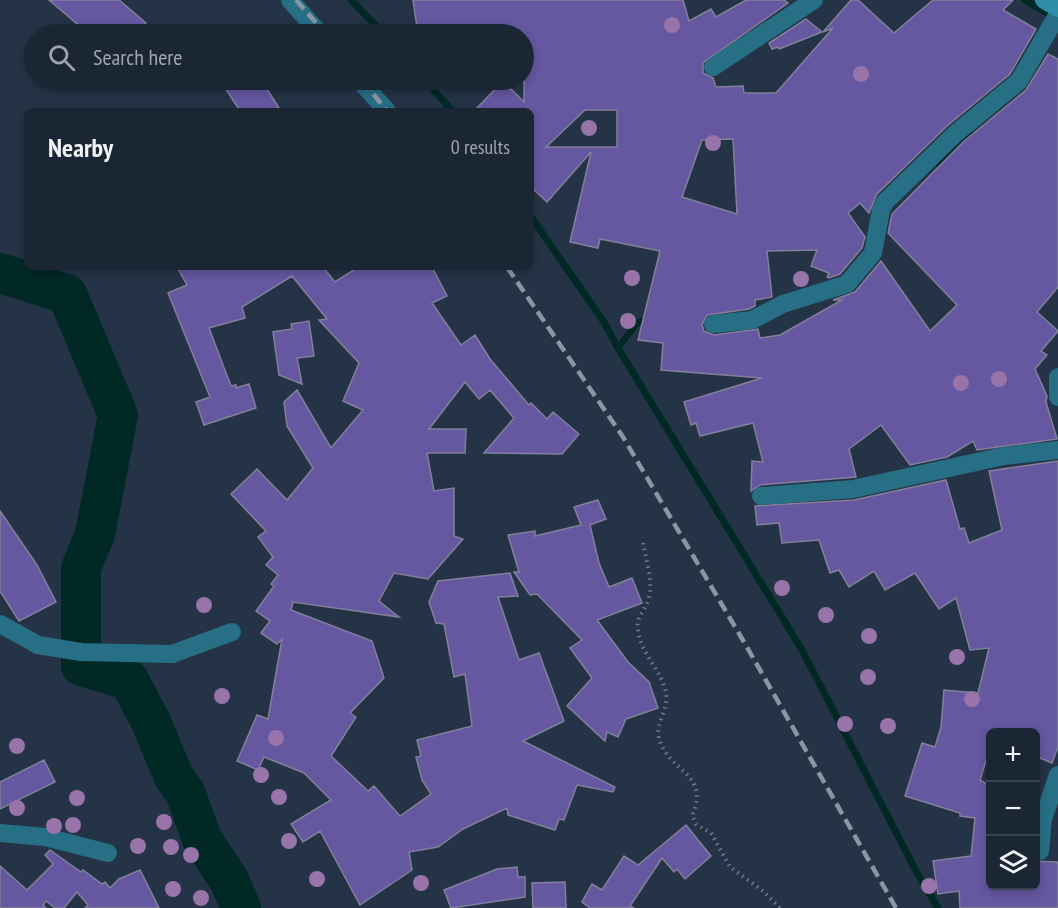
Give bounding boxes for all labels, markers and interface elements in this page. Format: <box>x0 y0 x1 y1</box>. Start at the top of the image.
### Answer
search box <box>24 24 534 90</box>
icon: search <box>45 41 78 74</box>
text: Search here <box>93 43 182 71</box>
text: Nearby <box>48 131 113 164</box>
text: 0 results <box>451 134 510 160</box>
map controls <box>986 728 1040 890</box>
button: + <box>986 728 1040 782</box>
button: − <box>986 782 1040 836</box>
button: layers <box>986 836 1040 890</box>

